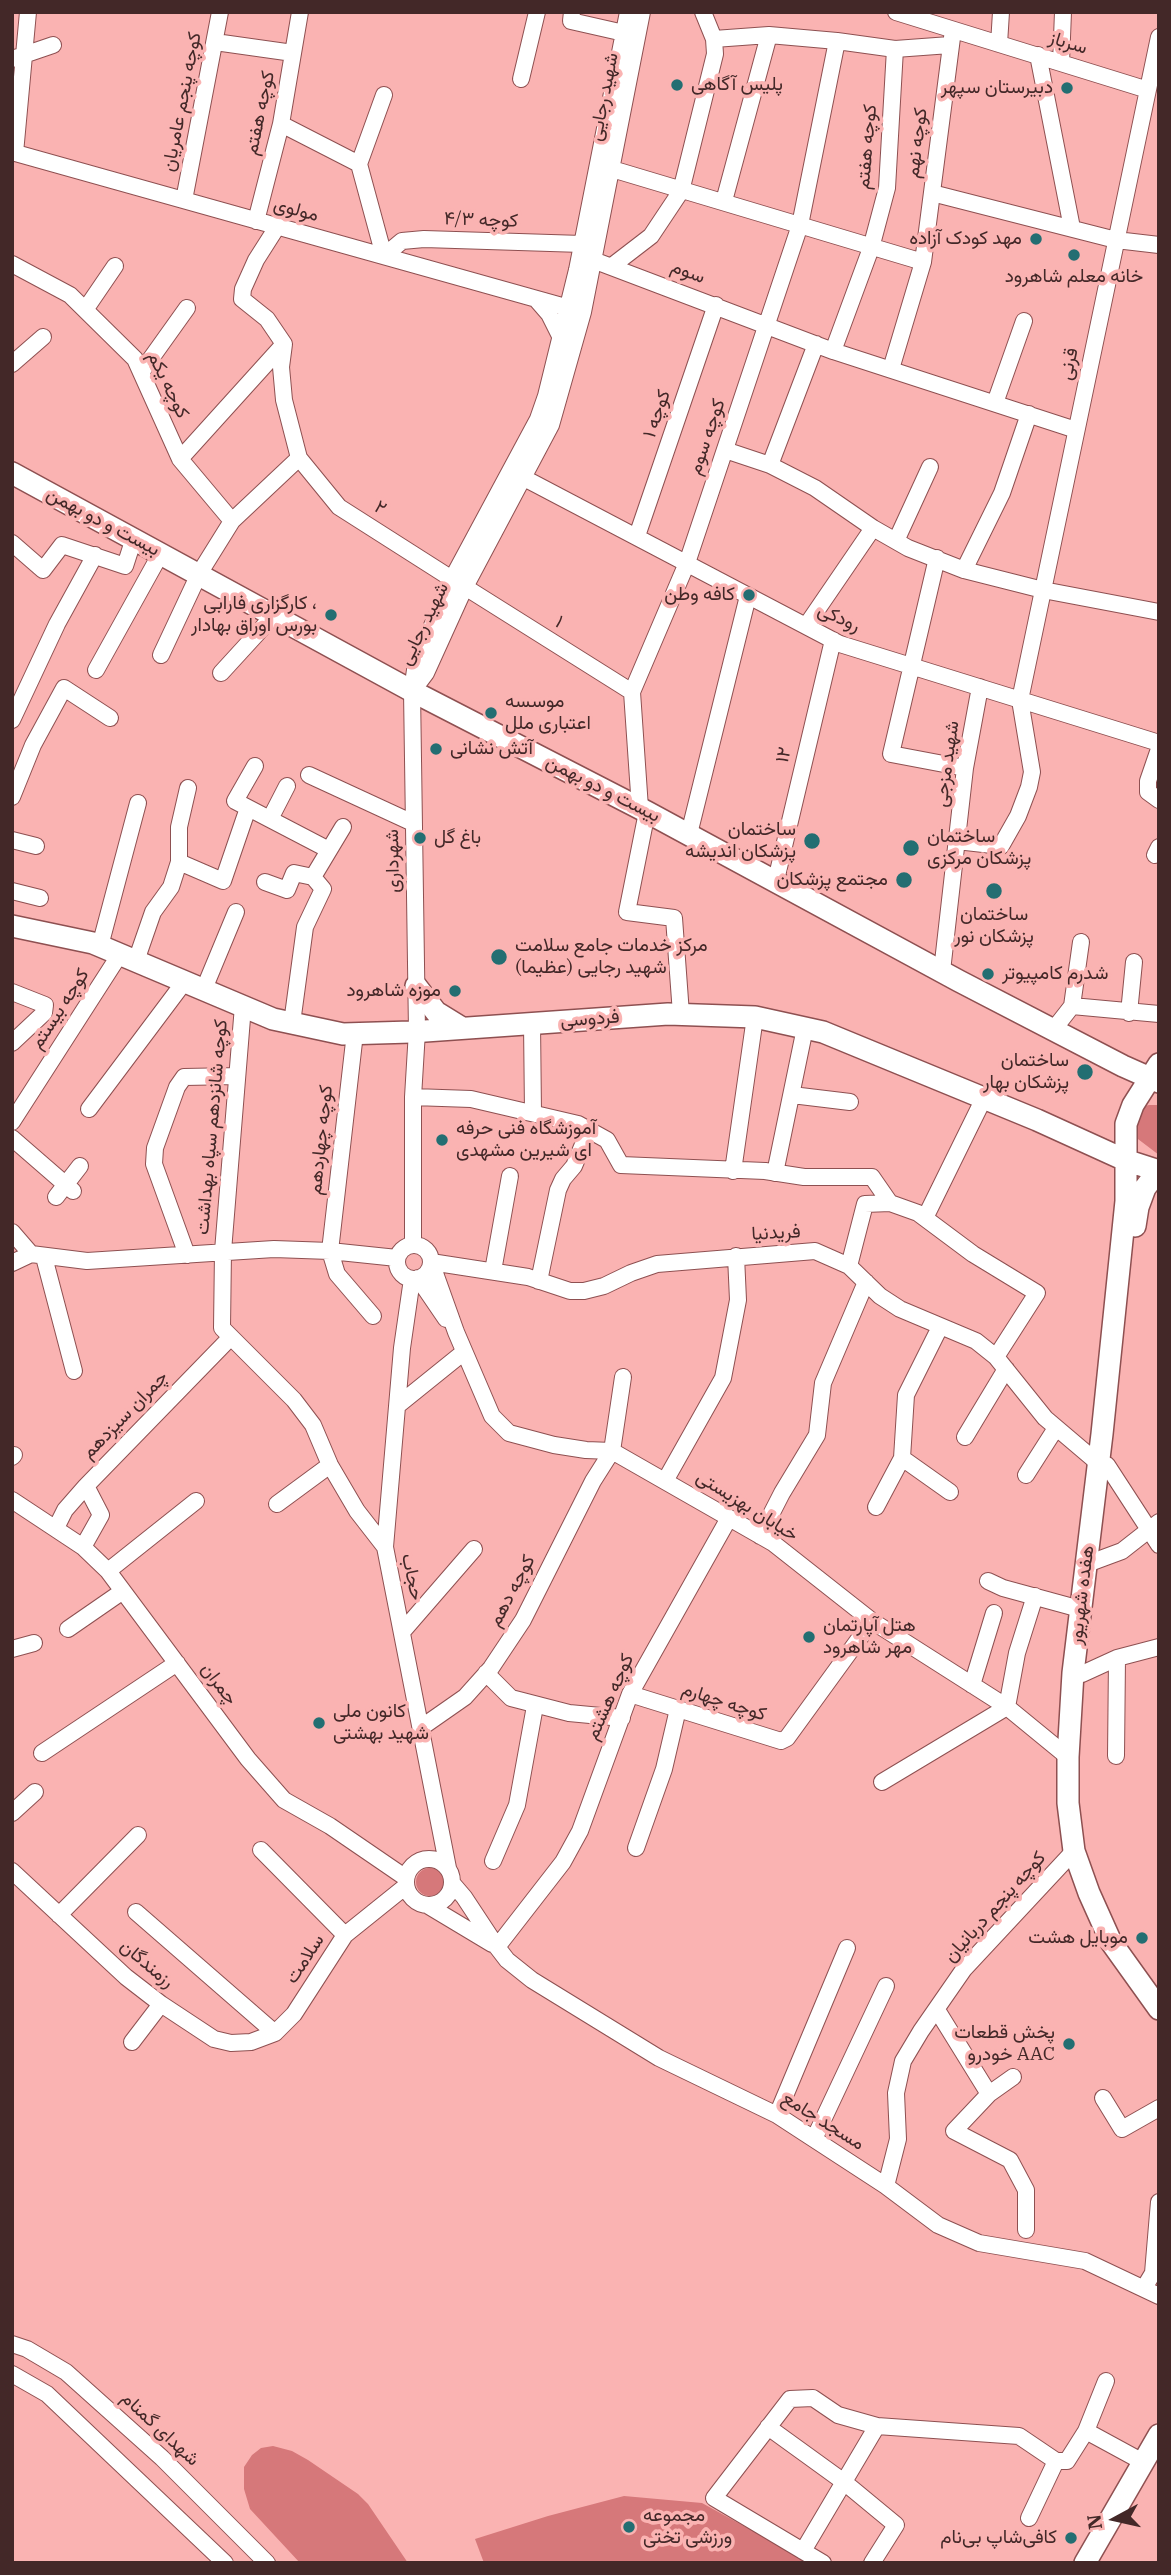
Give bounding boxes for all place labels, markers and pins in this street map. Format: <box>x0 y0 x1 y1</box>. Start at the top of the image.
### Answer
place label: پلیس آگاهی <box>691 74 783 96</box>
marker: پلیس آگاهی <box>669 77 685 93</box>
place label: دبیرستان سپهر <box>941 77 1053 99</box>
marker: دبیرستان سپهر <box>1059 80 1075 96</box>
place label: مهد کودک آزاده <box>909 228 1022 250</box>
marker: مهد کودک آزاده <box>1028 231 1044 247</box>
marker: خانه معلم شاهرود <box>1066 247 1082 263</box>
place label: خانه معلم شاهرود <box>1005 266 1143 288</box>
place label: کافه وطن <box>664 584 735 606</box>
marker: کافه وطن <box>741 587 757 603</box>
place label: کارگزاری فارابی ، بورس اوراق بهادار <box>191 593 317 637</box>
marker: کارگزاری فارابی ، بورس اوراق بهادار <box>323 607 339 623</box>
place label: موسسه اعتباری ملل <box>505 691 591 735</box>
marker: موسسه اعتباری ملل <box>483 705 499 721</box>
place label: آتش نشانی <box>450 738 533 760</box>
marker: آتش نشانی <box>428 741 444 757</box>
place label: ساختمان پزشکان اندیشه <box>685 819 796 863</box>
place label: ساختمان پزشکان مرکزی <box>927 826 1031 870</box>
place label: باغ گل <box>434 827 481 849</box>
marker: باغ گل <box>412 830 428 846</box>
marker: ساختمان پزشکان اندیشه <box>802 831 822 851</box>
marker: ساختمان پزشکان مرکزی <box>901 838 921 858</box>
place label: مجتمع پزشکان <box>776 869 888 891</box>
marker: مجتمع پزشکان <box>894 870 914 890</box>
marker: ساختمان پزشکان نور <box>984 881 1004 901</box>
place label: ساختمان پزشکان نور <box>954 904 1034 948</box>
place label: مرکز خدمات جامع سلامت شهید رجایی (عظیما) <box>515 935 708 979</box>
marker: مرکز خدمات جامع سلامت شهید رجایی (عظیما) <box>489 947 509 967</box>
place label: شدرم کامپیوتر <box>1002 963 1108 985</box>
marker: شدرم کامپیوتر <box>980 966 996 982</box>
place label: موزه شاهرود <box>346 980 441 1002</box>
marker: موزه شاهرود <box>447 983 463 999</box>
place label: ساختمان پزشکان بهار <box>983 1050 1069 1094</box>
marker: ساختمان پزشکان بهار <box>1075 1062 1095 1082</box>
place label: آموزشگاه فنی حرفه ای شیرین مشهدی <box>456 1118 596 1162</box>
marker: آموزشگاه فنی حرفه ای شیرین مشهدی <box>434 1132 450 1148</box>
place label: هتل آپارتمان مهر شاهرود <box>823 1615 916 1659</box>
marker: هتل آپارتمان مهر شاهرود <box>801 1629 817 1645</box>
place label: کانون ملی شهید بهشتی <box>333 1701 429 1745</box>
marker: کانون ملی شهید بهشتی <box>311 1715 327 1731</box>
place label: موبایل هشت <box>1028 1927 1128 1949</box>
marker: موبایل هشت <box>1134 1930 1150 1946</box>
place label: پخش قطعات خودرو AAC <box>954 2022 1055 2066</box>
marker: پخش قطعات خودرو AAC <box>1061 2036 1077 2052</box>
place label: مجموعه ورزشی تختی <box>643 2505 732 2549</box>
marker: مجموعه ورزشی تختی <box>621 2519 637 2535</box>
place label: کافی‌شاپ بی‌نام <box>940 2527 1057 2549</box>
marker: کافی‌شاپ بی‌نام <box>1063 2530 1079 2546</box>

